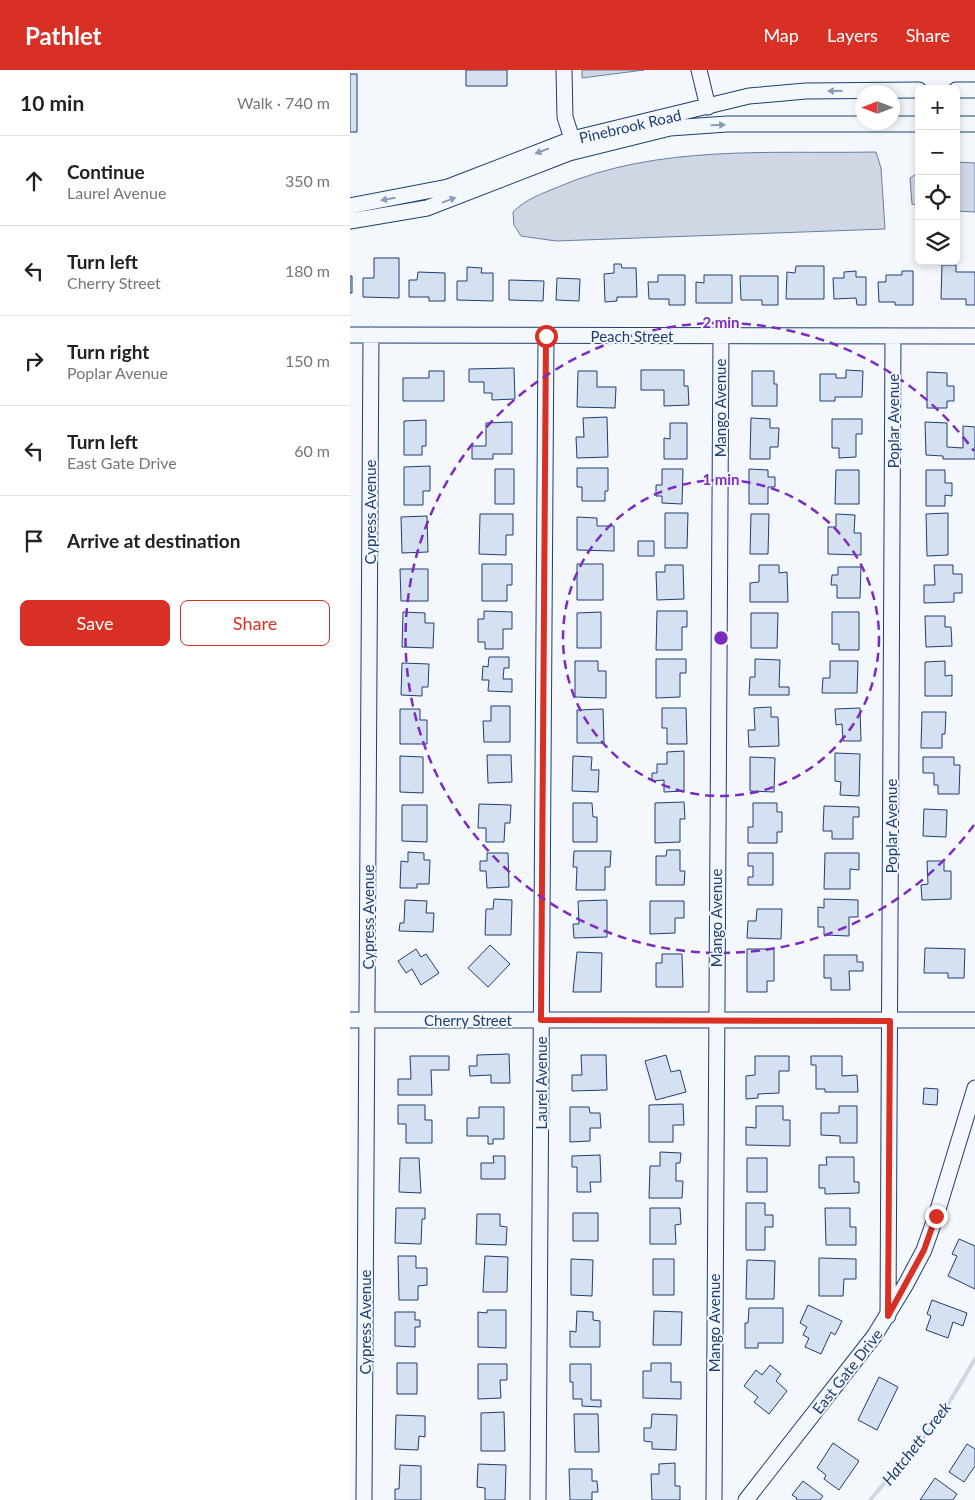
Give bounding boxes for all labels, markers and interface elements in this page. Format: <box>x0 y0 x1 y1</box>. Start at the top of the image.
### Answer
text: Pathlet <box>25 21 102 50</box>
text: Map <box>763 24 799 46</box>
text: Layers <box>827 24 878 46</box>
text: Share <box>906 24 950 46</box>
north arrow <box>855 85 900 130</box>
map controls <box>915 85 960 265</box>
button: + <box>915 85 960 130</box>
one-way arrow <box>827 87 843 95</box>
text: 10 min <box>20 90 84 115</box>
text: Walk · 740 m <box>237 93 330 112</box>
street label: Pinebrook Road <box>577 106 683 146</box>
one-way arrow <box>710 120 726 128</box>
button: − <box>915 130 960 175</box>
one-way arrow <box>534 147 549 155</box>
text: Continue <box>67 160 145 183</box>
icon: ahead <box>20 167 48 195</box>
text: 350 m <box>285 171 330 190</box>
button: locate <box>915 175 960 220</box>
text: Laurel Avenue <box>67 183 166 202</box>
one-way arrow <box>379 196 395 204</box>
one-way arrow <box>441 196 456 203</box>
button: layers <box>915 220 960 265</box>
text: Turn left <box>67 250 138 273</box>
icon: left <box>20 257 48 285</box>
text: 180 m <box>285 261 330 280</box>
text: Cherry Street <box>67 273 161 292</box>
text: 2 min <box>702 313 740 331</box>
route start <box>535 325 558 348</box>
street label: Peach Street <box>591 327 674 345</box>
text: Turn right <box>67 340 149 363</box>
icon: right <box>20 347 48 375</box>
text: 150 m <box>285 351 330 370</box>
street label: Mango Avenue <box>711 359 729 457</box>
text: Poplar Avenue <box>67 363 168 382</box>
street label: Poplar Avenue <box>884 374 902 468</box>
text: Turn left <box>67 430 138 453</box>
icon: left <box>20 437 48 465</box>
text: 60 m <box>294 441 330 460</box>
text: East Gate Drive <box>67 453 177 472</box>
street label: Cypress Avenue <box>361 459 379 564</box>
text: 1 min <box>702 470 740 488</box>
icon: arrive <box>20 527 48 555</box>
text: Arrive at destination <box>67 529 240 552</box>
button: Save <box>20 600 170 646</box>
button: Share <box>180 600 330 646</box>
centre of rings <box>712 629 730 647</box>
street label: Poplar Avenue <box>882 779 900 873</box>
street label: Cypress Avenue <box>359 864 377 969</box>
street label: Mango Avenue <box>707 869 725 967</box>
street label: Cherry Street <box>424 1011 513 1029</box>
street label: Laurel Avenue <box>532 1036 550 1130</box>
route end <box>925 1205 948 1228</box>
street label: Cypress Avenue <box>356 1269 374 1374</box>
street label: Mango Avenue <box>705 1274 723 1372</box>
street label: East Gate Drive <box>808 1325 886 1417</box>
water label: Hatchett Creek <box>878 1397 955 1488</box>

